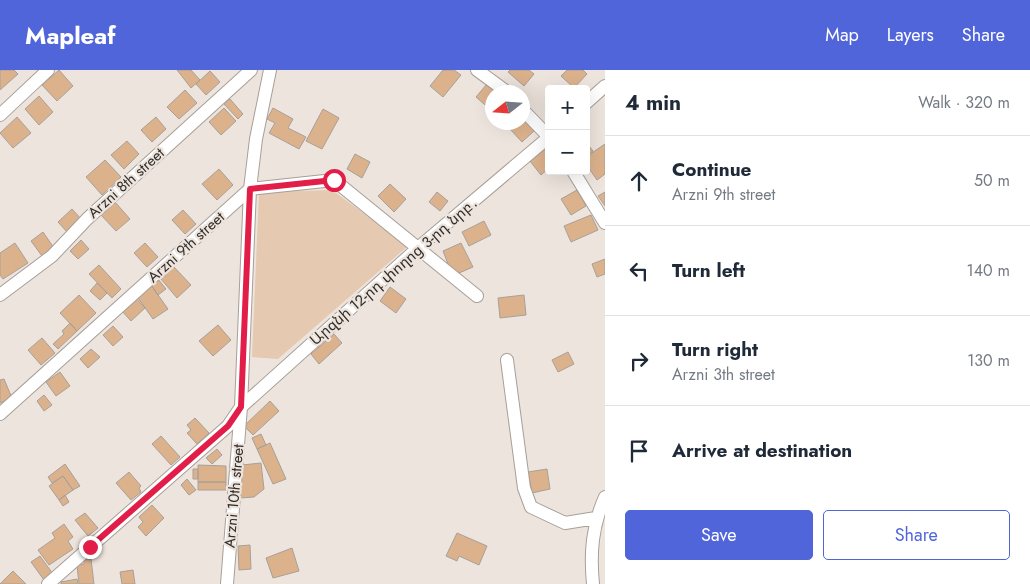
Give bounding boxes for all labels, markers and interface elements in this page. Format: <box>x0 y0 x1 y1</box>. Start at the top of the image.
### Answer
text: Mapleaf <box>25 18 116 53</box>
text: Map <box>825 22 859 48</box>
text: Layers <box>887 22 934 48</box>
text: Share <box>962 22 1005 48</box>
north arrow <box>485 85 530 130</box>
map controls <box>545 85 590 175</box>
button: + <box>545 85 590 130</box>
text: 4 min <box>625 88 681 118</box>
text: Walk · 320 m <box>918 91 1010 114</box>
button: − <box>545 130 590 175</box>
street label: Arzni 8th street <box>83 142 169 223</box>
text: Continue <box>672 156 751 183</box>
icon: ahead <box>625 167 653 195</box>
route start <box>323 169 346 192</box>
text: 50 m <box>974 169 1010 192</box>
text: Arzni 9th street <box>672 183 775 206</box>
street label: Արզնի 12-րդ փողոց 3-րդ նրբ․ <box>305 191 483 351</box>
street label: Arzni 9th street <box>143 206 230 288</box>
icon: left <box>625 257 653 285</box>
text: Turn left <box>672 257 745 284</box>
text: 140 m <box>967 259 1010 282</box>
text: Turn right <box>672 336 758 363</box>
icon: right <box>625 347 653 375</box>
text: 130 m <box>967 349 1010 372</box>
text: Arzni 3th street <box>672 363 775 386</box>
icon: arrive <box>625 437 653 465</box>
text: Arrive at destination <box>672 437 852 464</box>
street label: Arzni 10th street <box>219 443 250 549</box>
button: Save <box>625 510 813 560</box>
button: Share <box>823 510 1010 560</box>
route end <box>79 536 102 559</box>

